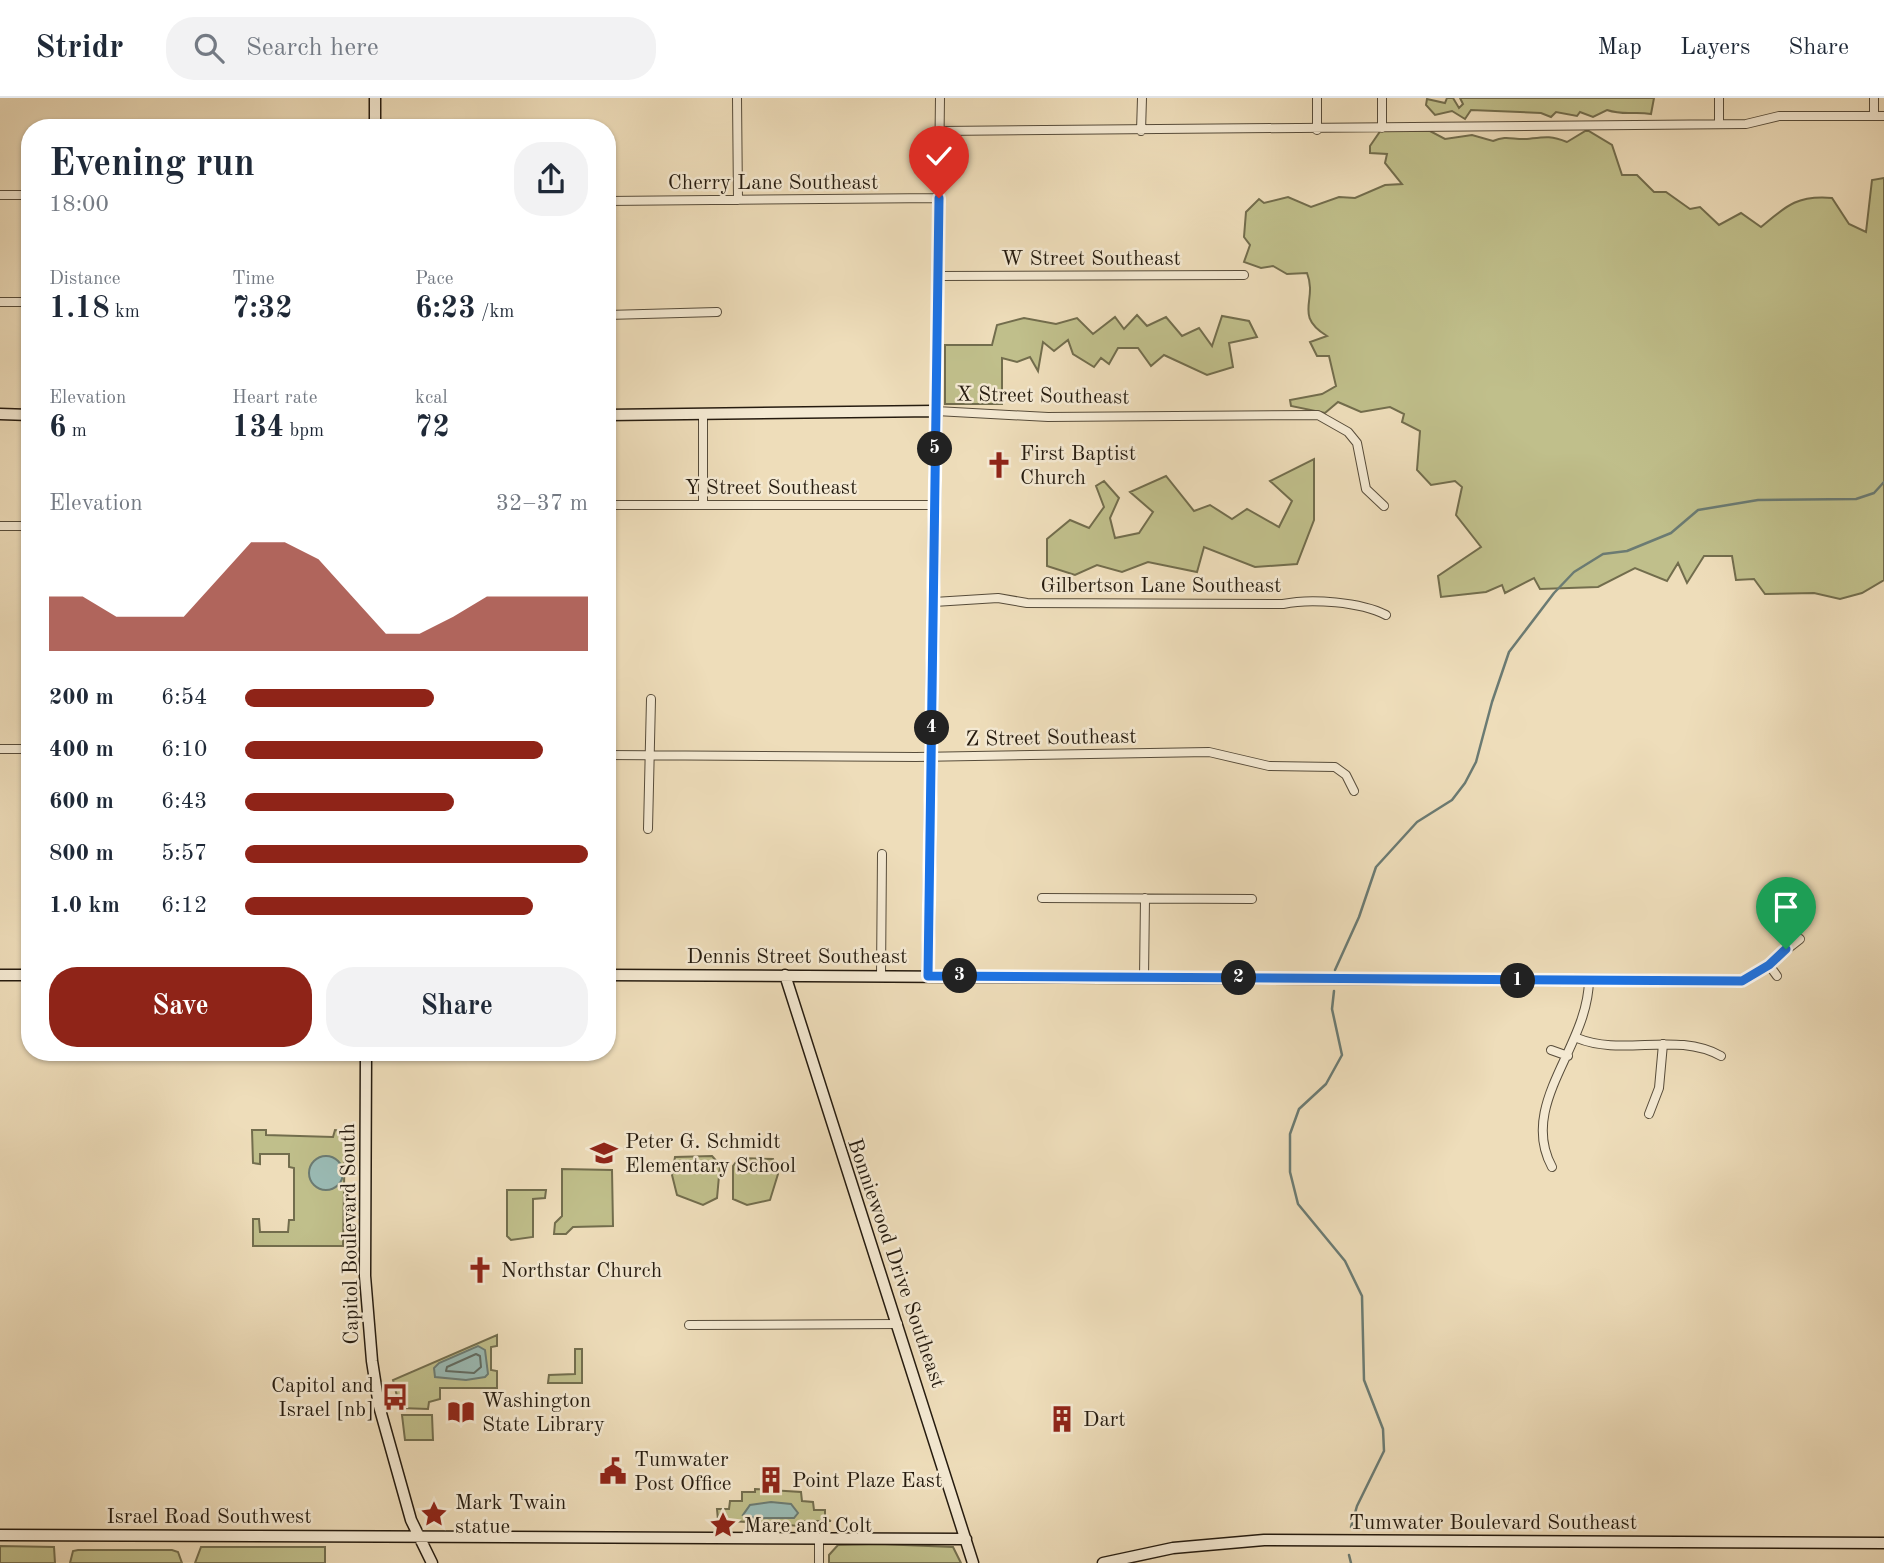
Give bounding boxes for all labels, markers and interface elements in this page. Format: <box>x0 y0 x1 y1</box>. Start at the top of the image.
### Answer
search box <box>166 17 656 80</box>
icon: search <box>190 29 228 67</box>
text: Stridr <box>35 32 124 65</box>
text: Search here <box>246 35 379 61</box>
text: Map <box>1598 36 1642 60</box>
text: Layers <box>1680 36 1750 60</box>
text: Share <box>1788 36 1849 60</box>
pin <box>909 126 969 198</box>
icon: check <box>920 137 958 175</box>
button: share <box>514 142 588 216</box>
text: Evening run <box>49 146 255 184</box>
street label: Cherry Lane Southeast <box>668 173 878 194</box>
text: 18:00 <box>49 193 109 216</box>
street label: W Street Southeast <box>1001 249 1181 270</box>
text: Distance <box>49 270 121 289</box>
text: Time <box>232 270 275 289</box>
text: Pace <box>415 270 454 289</box>
text: 1.18 <box>49 294 110 324</box>
text: 7:32 <box>232 294 293 324</box>
text: 6:23 <box>415 294 476 324</box>
text: km <box>110 303 140 322</box>
text: /km <box>476 303 514 322</box>
street label: X Street Southeast <box>956 384 1130 409</box>
text: Elevation <box>49 389 126 408</box>
text: Heart rate <box>232 389 317 408</box>
text: kcal <box>415 389 448 408</box>
text: 6 <box>49 413 66 443</box>
text: 134 <box>232 413 284 443</box>
text: 72 <box>415 413 450 443</box>
text: m <box>66 422 87 441</box>
text: bpm <box>284 422 324 441</box>
pin: 5 <box>918 432 953 466</box>
text: 5 <box>929 439 940 458</box>
place label: First Baptist Church <box>1020 444 1136 489</box>
church icon: First Baptist Church <box>984 450 1014 480</box>
street label: Y Street Southeast <box>685 478 857 499</box>
text: Elevation <box>49 492 143 515</box>
text: 32–37 m <box>496 492 588 515</box>
street label: Gilbertson Lane Southeast <box>1041 576 1281 597</box>
text: 200 m <box>49 686 114 709</box>
text: 6:54 <box>161 686 207 709</box>
pin: 4 <box>914 710 950 746</box>
text: 4 <box>926 718 937 737</box>
street label: Z Street Southeast <box>965 727 1137 750</box>
text: 400 m <box>49 738 114 761</box>
text: 6:10 <box>161 738 207 761</box>
text: 600 m <box>49 790 114 813</box>
text: 6:43 <box>161 790 207 813</box>
text: 800 m <box>49 842 114 865</box>
text: 5:57 <box>161 842 207 865</box>
pin <box>1756 877 1816 949</box>
icon: arrive <box>1767 888 1805 926</box>
text: 1.0 km <box>49 894 120 917</box>
text: 6:12 <box>161 894 207 917</box>
street label: Dennis Street Southeast <box>687 947 907 968</box>
pin: 3 <box>942 958 978 994</box>
pin: 2 <box>1222 960 1256 996</box>
pin: 1 <box>1500 964 1536 998</box>
text: 3 <box>954 966 965 985</box>
button: Save <box>49 967 312 1047</box>
button: Share <box>326 967 588 1047</box>
text: 2 <box>1233 968 1244 987</box>
text: 1 <box>1512 971 1523 990</box>
street label: Capitol Boulevard South <box>338 1123 363 1345</box>
place label: Peter G. Schmidt Elementary School <box>625 1132 796 1177</box>
street label: Bonniewood Drive Southeast <box>843 1136 948 1391</box>
school or university icon: Peter G. Schmidt Elementary School <box>589 1138 619 1168</box>
church icon: Northstar Church <box>465 1255 495 1285</box>
place label: Northstar Church <box>501 1261 662 1282</box>
place label: Capitol and Israel [nb] <box>271 1376 374 1421</box>
bus stop icon: Capitol and Israel [nb] <box>380 1382 410 1412</box>
place label: Washington State Library <box>482 1391 605 1436</box>
library icon: Washington State Library <box>446 1397 476 1427</box>
building icon: Dart <box>1047 1404 1077 1434</box>
place label: Dart <box>1083 1410 1126 1431</box>
place label: Tumwater Post Office <box>634 1450 732 1495</box>
public building icon: Tumwater Post Office <box>598 1456 628 1486</box>
building icon: Point Plaze East <box>756 1465 786 1495</box>
place label: Point Plaze East <box>792 1471 942 1492</box>
place label: Mark Twain statue <box>455 1493 566 1538</box>
place icon: Mark Twain statue <box>419 1499 449 1529</box>
street label: Israel Road Southwest <box>106 1507 312 1528</box>
place icon: Mare and Colt <box>708 1510 738 1540</box>
street label: Tumwater Boulevard Southeast <box>1349 1513 1637 1534</box>
place label: Mare and Colt <box>744 1516 872 1537</box>

